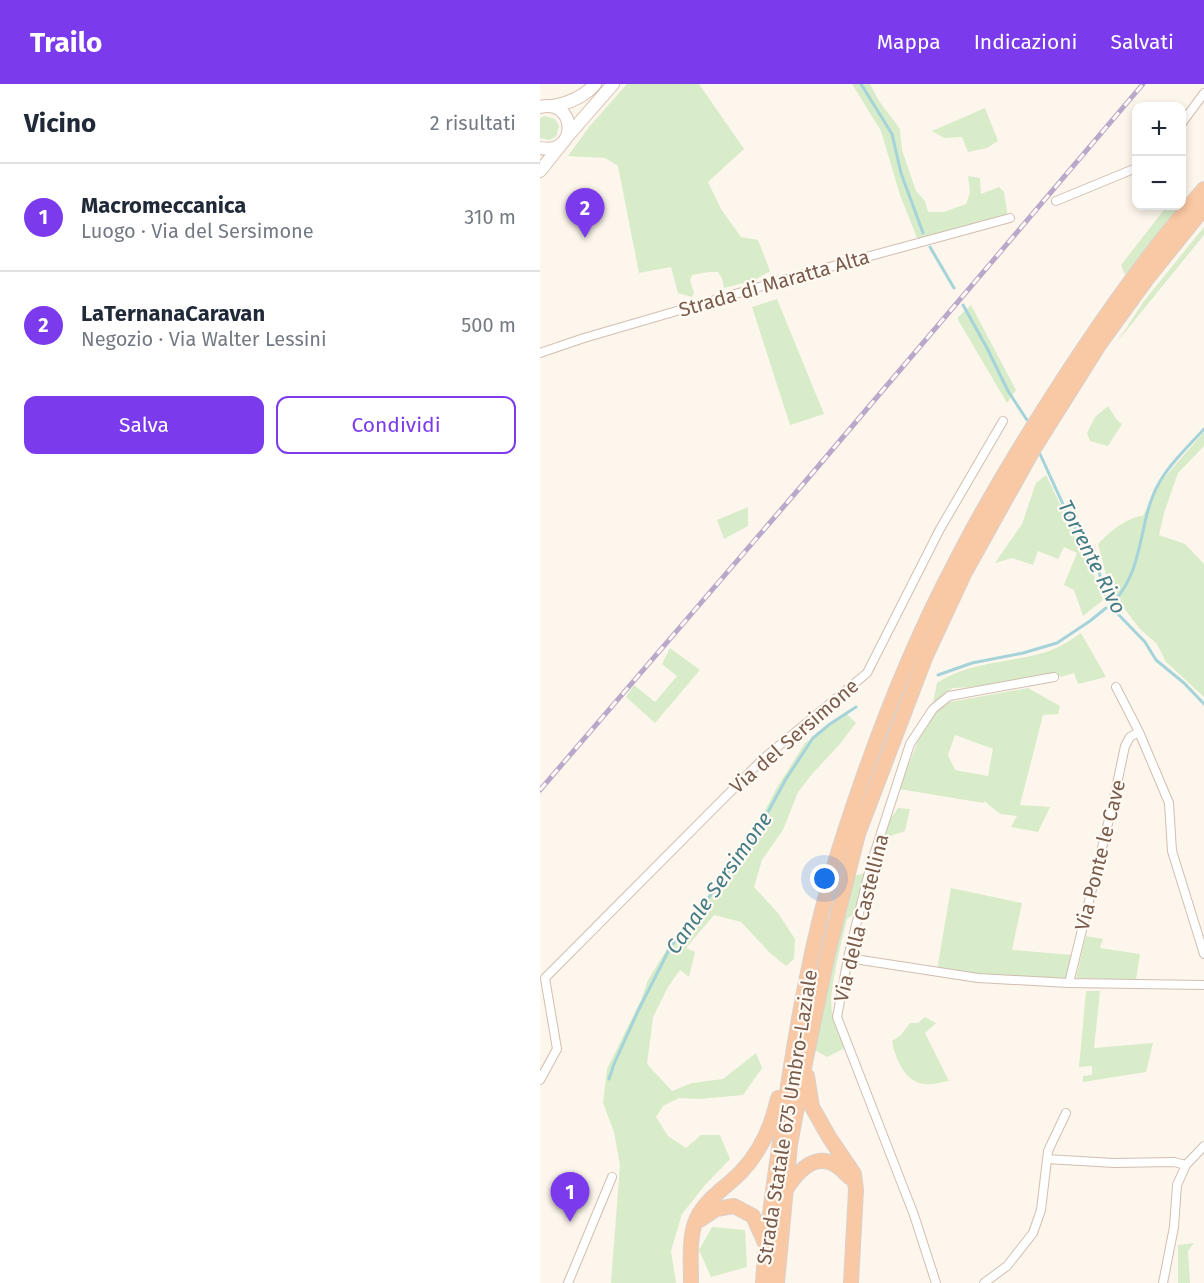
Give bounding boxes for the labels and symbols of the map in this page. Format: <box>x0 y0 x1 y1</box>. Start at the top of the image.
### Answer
pin: 2 <box>566 188 604 238</box>
street label: Strada di Maratta Alta <box>676 244 872 322</box>
water label: Torrente Rivo <box>1052 496 1132 618</box>
street label: Via del Sersimone <box>725 674 863 798</box>
street label: Via Ponte le Cave <box>1070 777 1130 933</box>
water label: Canale Sersimone <box>660 807 778 959</box>
street label: Via della Castellina <box>829 831 893 1005</box>
your location <box>810 864 839 893</box>
street label: Strada Statale 675 Umbro-Laziale <box>752 968 822 1266</box>
pin: 1 <box>550 1172 590 1222</box>

